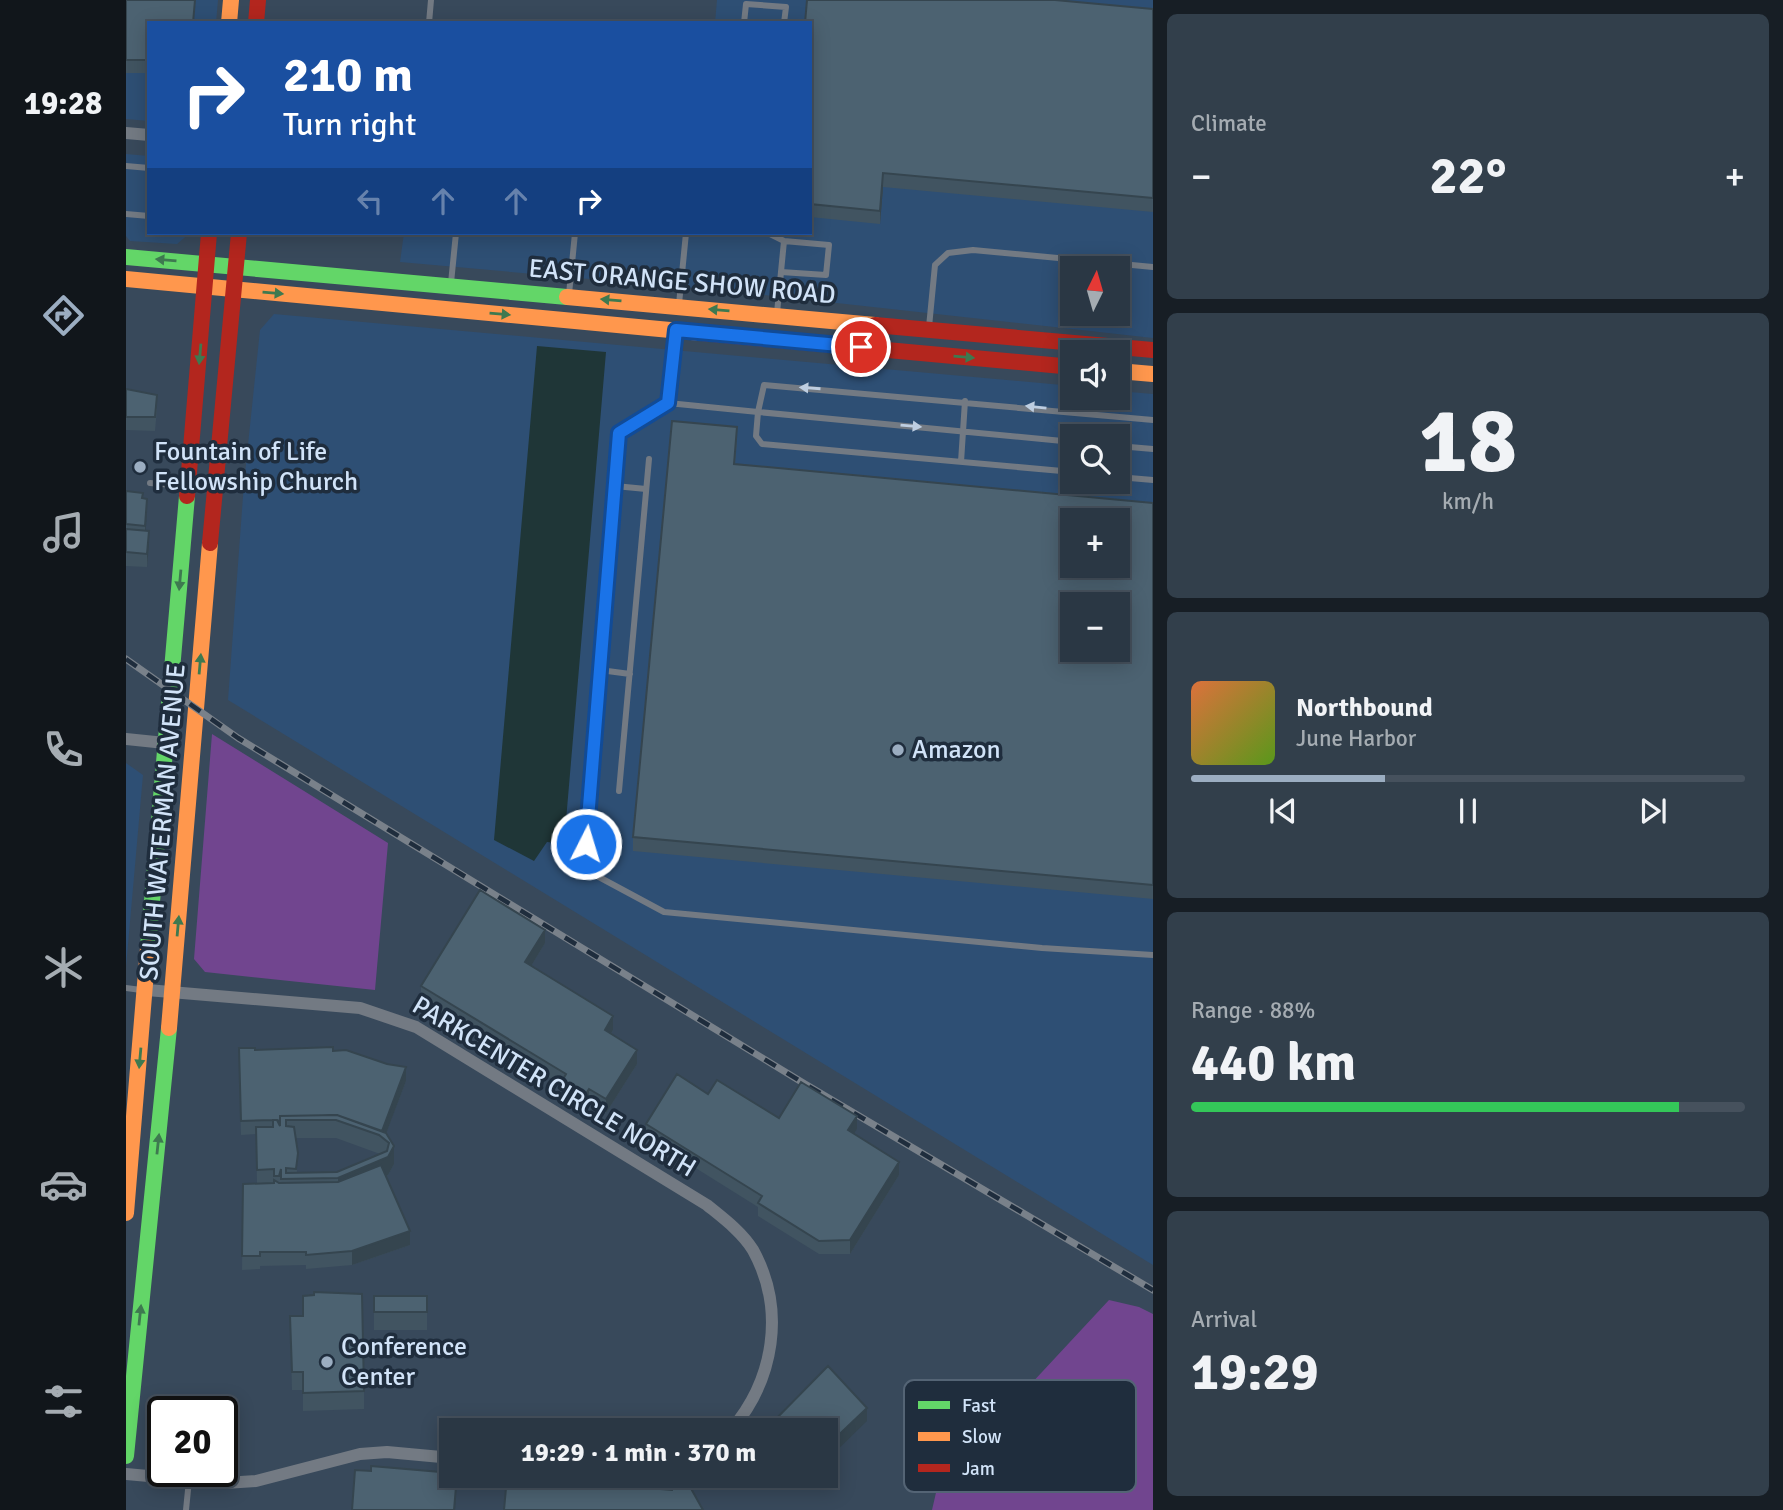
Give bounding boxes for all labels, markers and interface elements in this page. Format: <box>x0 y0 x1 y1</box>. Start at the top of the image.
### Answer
text: 210 m <box>283 45 413 105</box>
icon: right <box>168 49 259 140</box>
text: 19:28 <box>24 84 102 123</box>
text: Turn right <box>283 105 416 144</box>
text: Climate <box>1191 109 1267 138</box>
text: 22° <box>1430 144 1506 208</box>
text: − <box>1191 153 1212 200</box>
text: + <box>1724 153 1745 200</box>
icon: left <box>351 182 389 220</box>
icon: ahead <box>424 182 462 220</box>
icon: ahead <box>497 182 535 220</box>
icon: right <box>570 182 608 220</box>
street label: EAST ORANGE SHOW ROAD <box>527 253 837 311</box>
one-way arrow <box>155 254 177 265</box>
north arrow <box>1060 256 1130 326</box>
map controls <box>1060 256 1130 662</box>
one-way arrow <box>262 288 284 299</box>
icon: directions <box>39 291 88 340</box>
one-way arrow <box>600 294 622 305</box>
one-way arrow <box>708 304 730 315</box>
one-way arrow <box>489 309 511 320</box>
pin <box>831 317 891 377</box>
icon: arrive <box>842 328 880 366</box>
button: sound <box>1060 340 1130 410</box>
one-way arrow <box>194 343 205 365</box>
one-way arrow <box>953 351 975 362</box>
one-way arrow <box>799 382 821 393</box>
text: 18 <box>1419 385 1517 498</box>
one-way arrow <box>1025 401 1047 412</box>
one-way arrow <box>900 421 922 432</box>
button: search <box>1060 424 1130 494</box>
place label: Fountain of Life Fellowship Church <box>154 436 358 498</box>
marker: Fountain of Life Fellowship Church <box>132 459 148 475</box>
text: km/h <box>1442 487 1494 516</box>
icon: music <box>39 508 88 557</box>
button: + <box>1060 508 1130 578</box>
one-way arrow <box>174 570 185 592</box>
button: − <box>1060 592 1130 662</box>
one-way arrow <box>194 653 205 675</box>
street label: SOUTH WATERMAN AVENUE <box>133 662 193 982</box>
text: Northbound <box>1296 692 1433 724</box>
text: June Harbor <box>1296 724 1416 753</box>
icon: phone <box>39 725 88 774</box>
place label: Amazon <box>912 734 1001 766</box>
marker: Amazon <box>890 742 906 758</box>
icon: previous <box>1264 792 1302 830</box>
icon: pause <box>1449 792 1487 830</box>
icon: next <box>1634 792 1672 830</box>
position arrow <box>549 807 623 881</box>
one-way arrow <box>173 915 184 937</box>
icon: climate <box>39 943 88 992</box>
street label: PARKCENTER CIRCLE NORTH <box>406 990 702 1184</box>
text: Range · 88% <box>1191 996 1315 1025</box>
text: 440 km <box>1191 1031 1356 1095</box>
one-way arrow <box>134 1047 145 1069</box>
one-way arrow <box>152 1132 163 1154</box>
icon: car <box>39 1160 88 1209</box>
one-way arrow <box>135 1303 146 1325</box>
text: Arrival <box>1191 1305 1257 1334</box>
place label: Conference Center <box>341 1331 467 1393</box>
text: 19:29 <box>1191 1340 1319 1404</box>
marker: Conference Center <box>319 1354 335 1370</box>
icon: filters <box>39 1377 88 1426</box>
legend <box>904 1380 1136 1492</box>
text: Fast <box>962 1394 996 1418</box>
speed limit sign: 20 <box>147 1396 238 1487</box>
text: Slow <box>962 1425 1002 1449</box>
text: 19:29 · 1 min · 370 m <box>521 1437 756 1469</box>
text: Jam <box>962 1457 995 1481</box>

